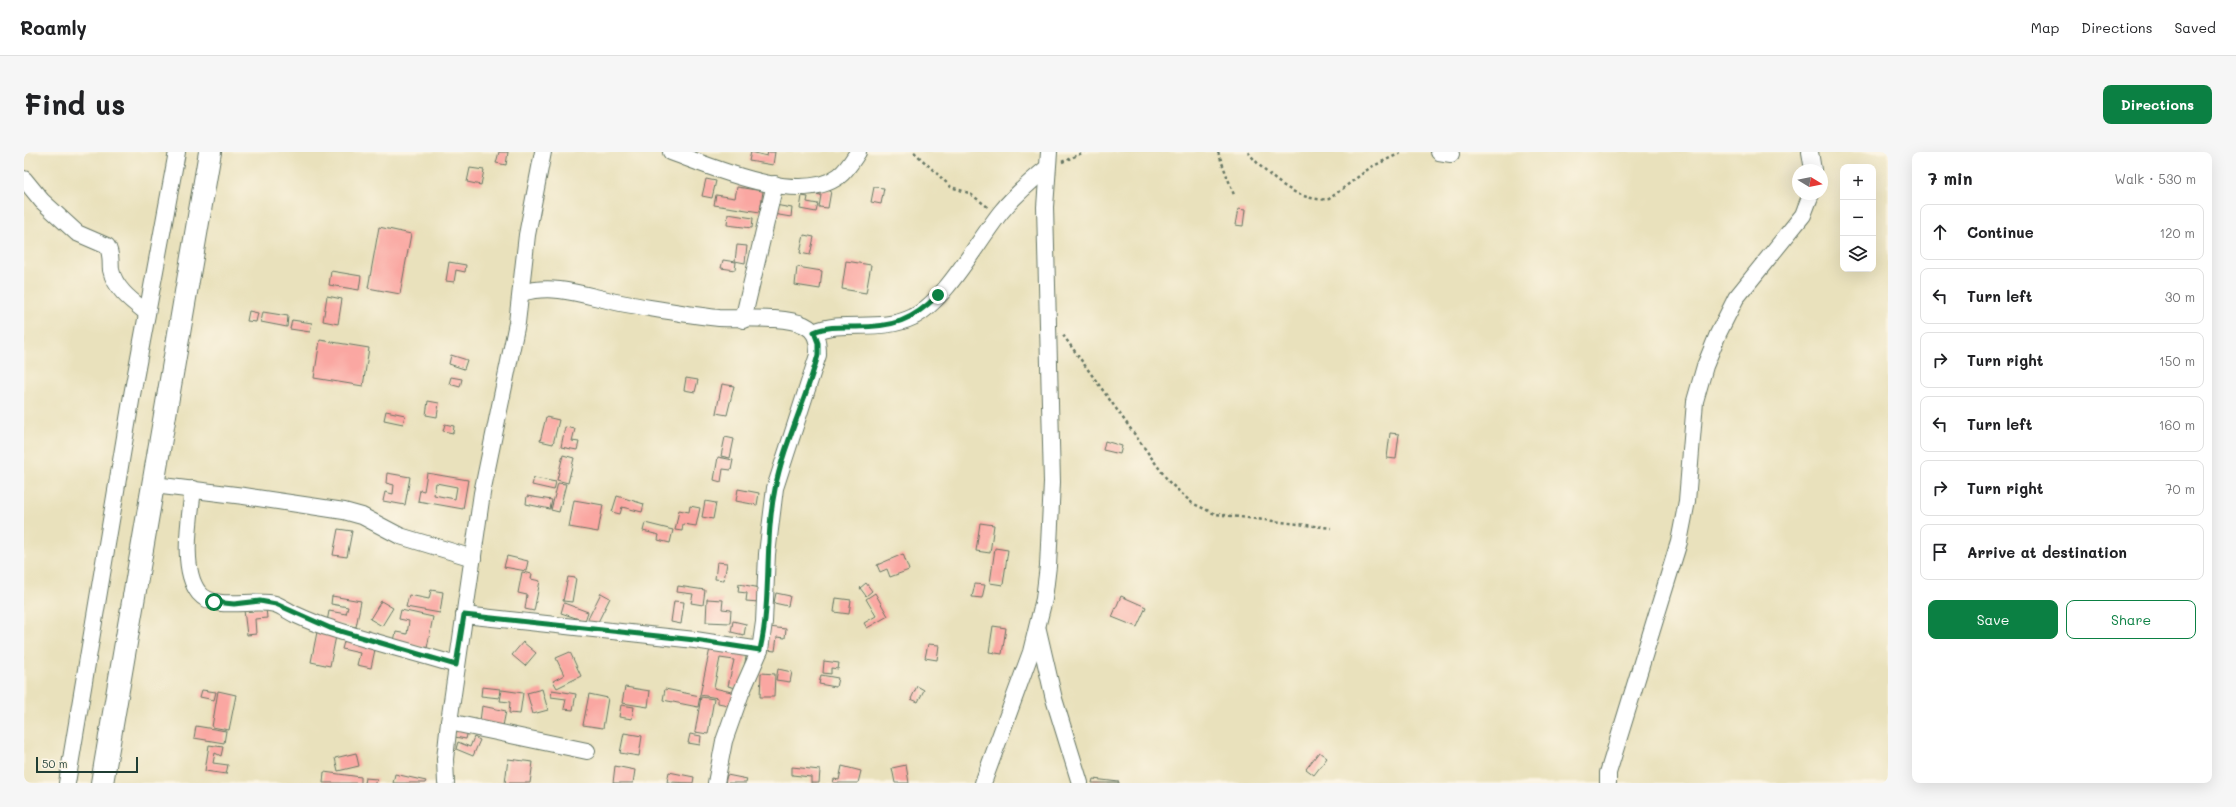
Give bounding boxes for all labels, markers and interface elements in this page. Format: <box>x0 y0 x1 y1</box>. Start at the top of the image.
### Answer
text: Roamly <box>20 15 87 40</box>
text: Map <box>2031 18 2059 37</box>
text: Directions <box>2081 18 2152 37</box>
text: Saved <box>2174 18 2216 37</box>
button: Directions <box>2103 85 2212 124</box>
text: Find us <box>24 86 125 122</box>
north arrow <box>1792 164 1828 200</box>
map controls <box>1840 164 1876 272</box>
button: + <box>1840 164 1876 200</box>
text: 7 min <box>1928 167 1973 189</box>
text: Walk · 530 m <box>2115 170 2196 187</box>
button: − <box>1840 200 1876 236</box>
icon: ahead <box>1929 221 1951 243</box>
text: Continue <box>1967 222 2034 242</box>
text: 120 m <box>2159 224 2195 241</box>
button: layers <box>1840 236 1876 272</box>
icon: left <box>1929 285 1951 307</box>
route end <box>929 286 947 304</box>
text: Turn left <box>1967 286 2032 306</box>
text: 30 m <box>2165 288 2195 305</box>
icon: right <box>1929 349 1951 371</box>
text: Turn right <box>1967 350 2044 370</box>
text: 150 m <box>2159 352 2195 369</box>
icon: left <box>1929 413 1951 435</box>
text: Turn left <box>1967 414 2032 434</box>
text: 160 m <box>2159 416 2195 433</box>
icon: right <box>1929 477 1951 499</box>
text: Turn right <box>1967 478 2044 498</box>
text: 70 m <box>2165 480 2195 497</box>
icon: arrive <box>1929 541 1951 563</box>
text: Arrive at destination <box>1967 542 2127 562</box>
route start <box>205 593 223 611</box>
button: Save <box>1928 600 2058 639</box>
button: Share <box>2066 600 2196 639</box>
scale bar <box>36 755 138 774</box>
text: 50 m <box>42 756 68 771</box>

